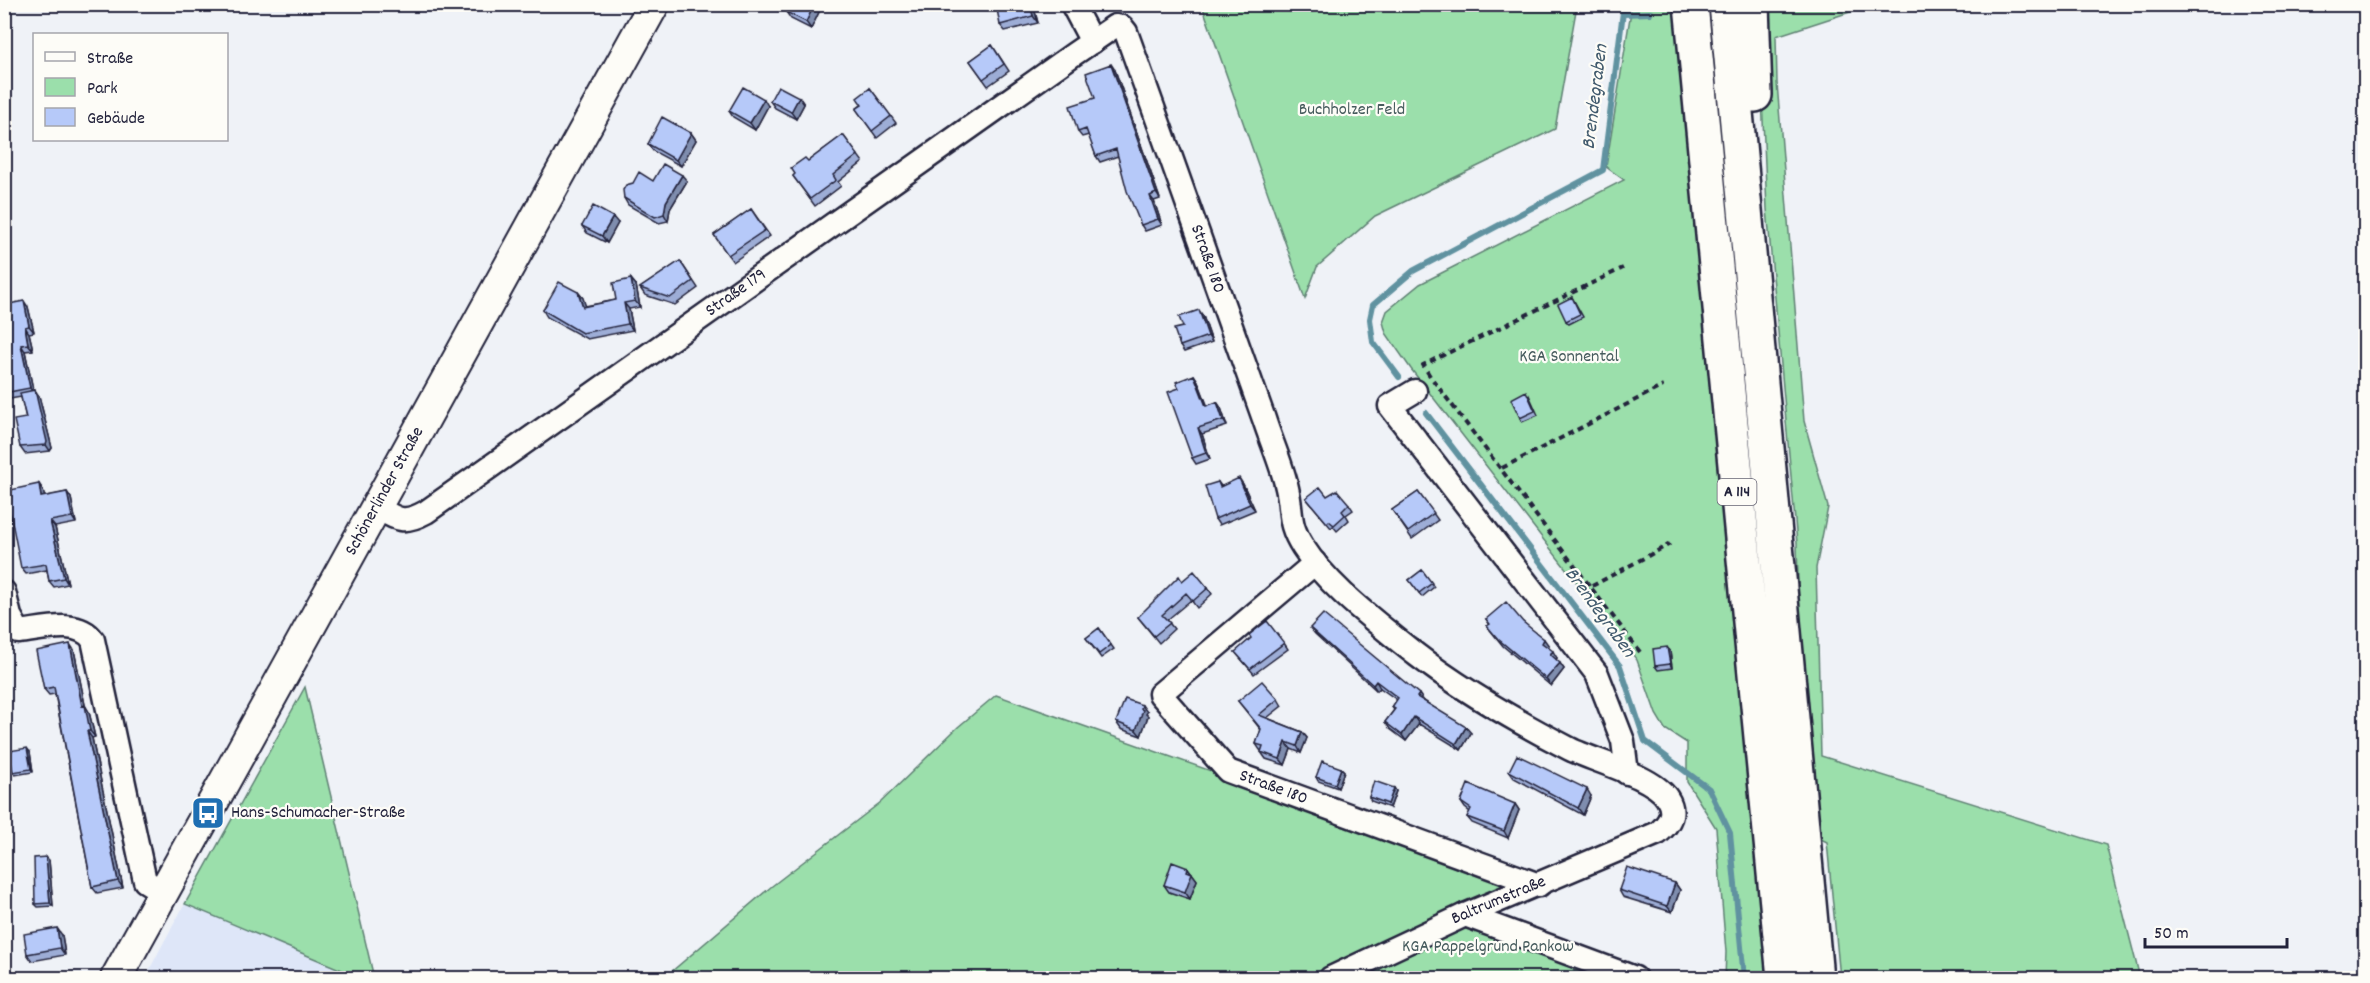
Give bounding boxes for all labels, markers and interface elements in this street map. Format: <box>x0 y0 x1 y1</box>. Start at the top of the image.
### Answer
legend <box>33 33 228 141</box>
water label: Brendegraben <box>1576 42 1616 151</box>
text: Straße <box>87 47 133 72</box>
text: Park <box>87 77 118 102</box>
park label: Buchholzer Feld <box>1299 98 1405 123</box>
text: Gebäude <box>87 107 145 132</box>
street label: Straße 180 <box>1184 221 1231 297</box>
street label: Straße 179 <box>701 263 772 323</box>
park label: KGA Sonnental <box>1519 345 1619 370</box>
street label: Schönerlinder Straße <box>339 422 431 560</box>
road number: A 114 <box>1718 479 1756 505</box>
water label: Brendegraben <box>1557 562 1642 664</box>
street label: Straße 180 <box>1236 764 1311 812</box>
bus stop icon: Hans-Schumacher-Straße <box>190 795 226 831</box>
place label: Hans-Schumacher-Straße <box>231 801 405 826</box>
street label: Baltrumstraße <box>1448 870 1550 932</box>
scale bar <box>2145 911 2288 949</box>
text: 50 m <box>2154 922 2189 947</box>
park label: KGA Pappelgrund Pankow <box>1402 935 1574 960</box>

